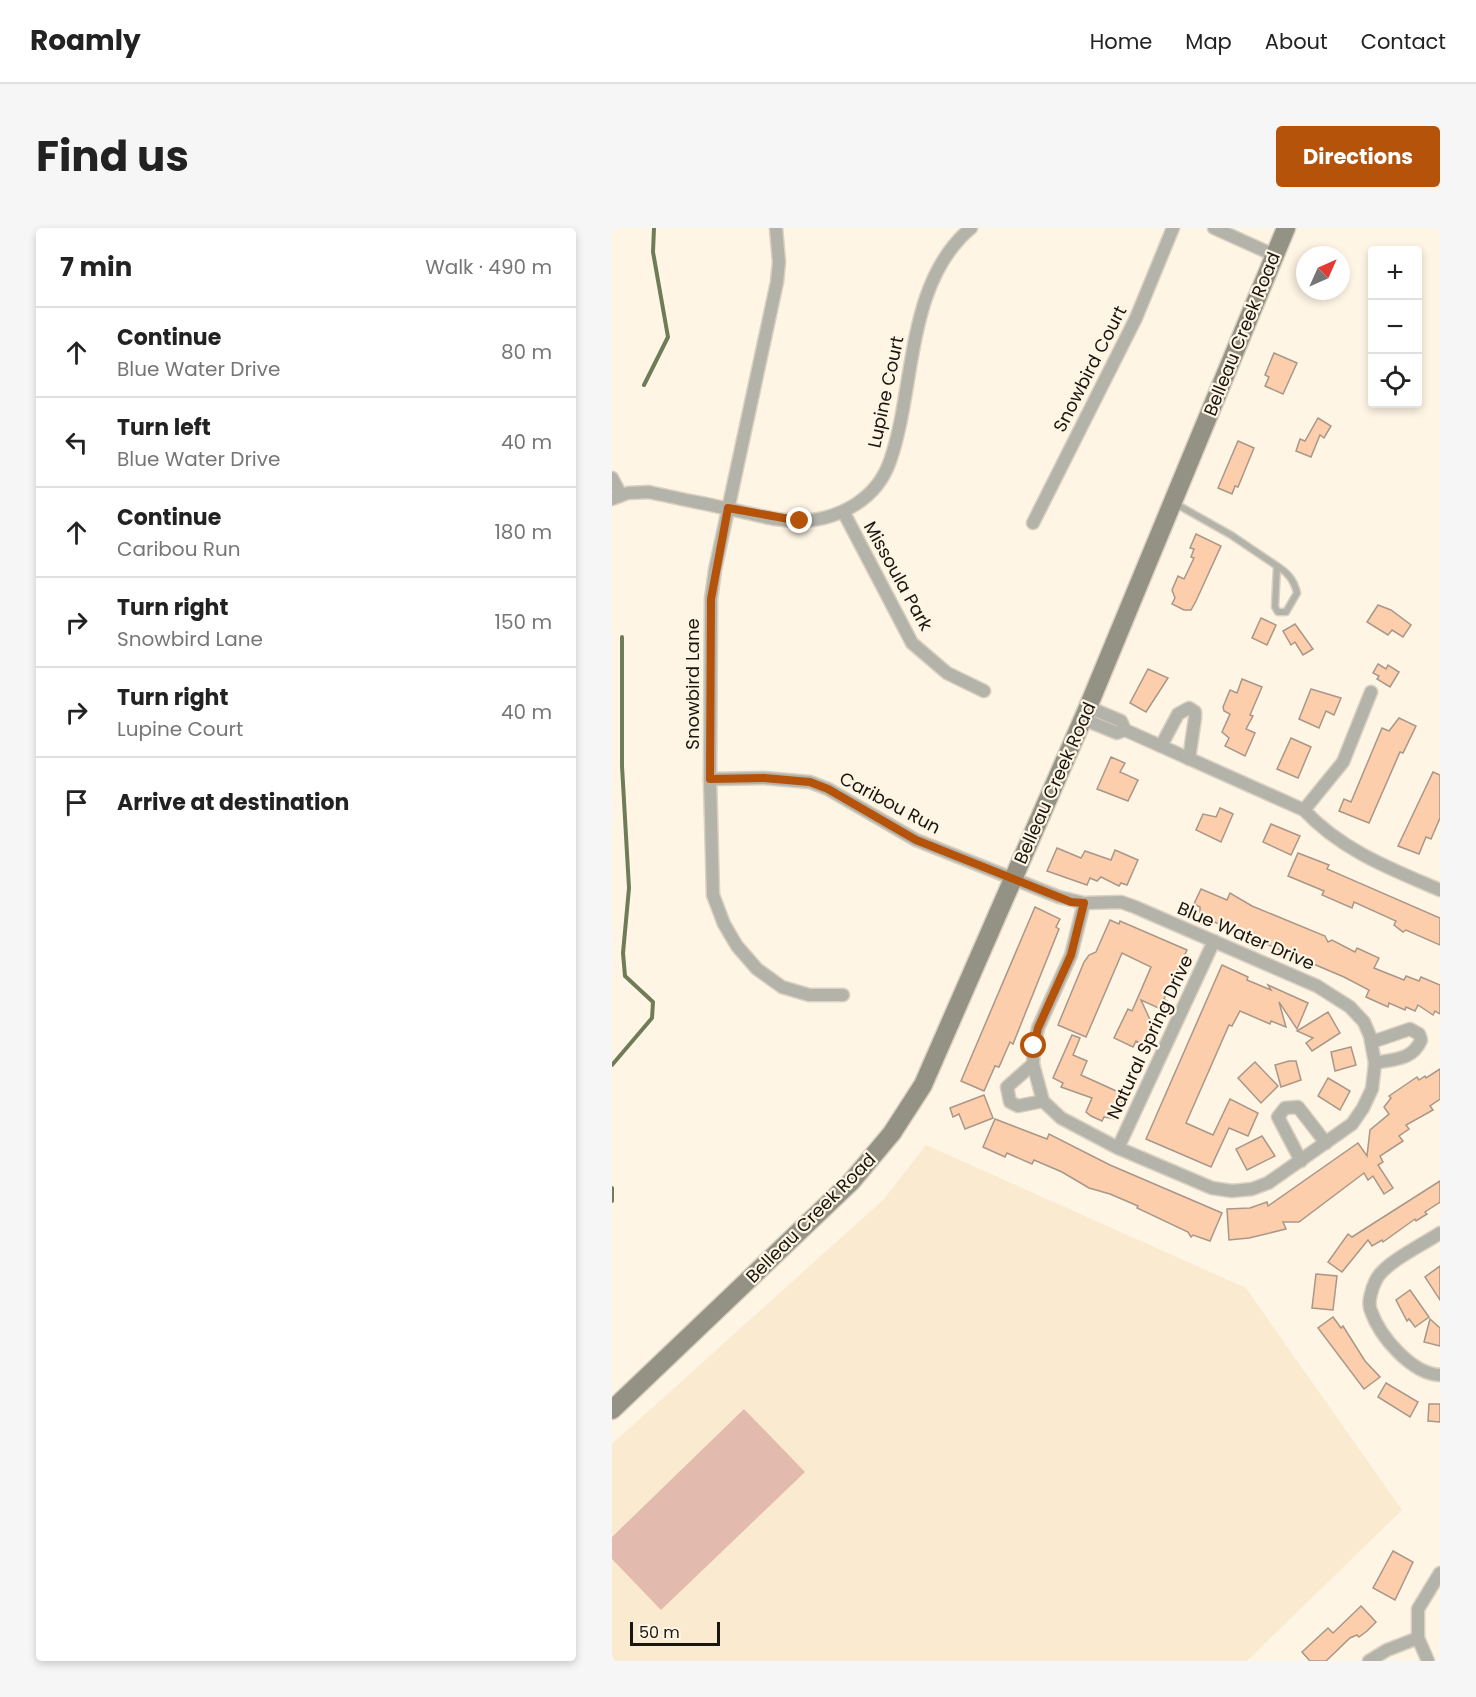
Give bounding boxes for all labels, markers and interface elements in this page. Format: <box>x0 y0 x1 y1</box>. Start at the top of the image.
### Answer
text: Roamly <box>30 21 141 60</box>
text: Home <box>1090 27 1152 56</box>
text: Map <box>1185 27 1232 56</box>
text: About <box>1265 27 1328 56</box>
text: Contact <box>1361 27 1446 56</box>
button: Directions <box>1276 126 1440 187</box>
text: Find us <box>36 127 189 186</box>
north arrow <box>1296 246 1350 300</box>
map controls <box>1368 246 1422 408</box>
button: + <box>1368 246 1422 300</box>
street label: Belleau Creek Road <box>1197 248 1286 419</box>
text: 7 min <box>60 249 132 285</box>
text: Walk · 490 m <box>425 253 552 281</box>
button: − <box>1368 300 1422 354</box>
street label: Snowbird Court <box>1047 301 1132 436</box>
text: Continue <box>117 322 221 353</box>
street label: Lupine Court <box>861 334 910 450</box>
icon: ahead <box>60 336 93 369</box>
text: 80 m <box>501 338 552 366</box>
button: locate <box>1368 354 1422 408</box>
text: Blue Water Drive <box>117 355 280 383</box>
text: Turn left <box>117 412 211 443</box>
icon: left <box>60 426 93 459</box>
text: 40 m <box>501 428 552 456</box>
text: Blue Water Drive <box>117 445 280 473</box>
text: Continue <box>117 502 221 533</box>
route end <box>786 507 812 533</box>
icon: ahead <box>60 516 93 549</box>
street label: Missoula Park <box>858 516 939 636</box>
text: 180 m <box>494 518 552 546</box>
text: Caribou Run <box>117 535 241 563</box>
text: Turn right <box>117 592 228 623</box>
icon: right <box>60 606 93 639</box>
text: 150 m <box>495 608 552 636</box>
street label: Snowbird Lane <box>680 618 705 750</box>
text: Snowbird Lane <box>117 625 263 653</box>
text: Turn right <box>117 682 228 713</box>
icon: right <box>60 696 93 729</box>
text: 40 m <box>501 698 552 726</box>
street label: Belleau Creek Road <box>1008 698 1101 868</box>
text: Lupine Court <box>117 715 243 743</box>
street label: Caribou Run <box>835 765 945 840</box>
icon: arrive <box>60 786 93 819</box>
text: Arrive at destination <box>117 787 349 818</box>
street label: Blue Water Drive <box>1174 895 1319 976</box>
street label: Natural Spring Drive <box>1100 951 1199 1123</box>
route start <box>1020 1032 1046 1058</box>
street label: Belleau Creek Road <box>740 1147 881 1288</box>
scale bar <box>630 1619 720 1646</box>
text: 50 m <box>639 1621 680 1644</box>

